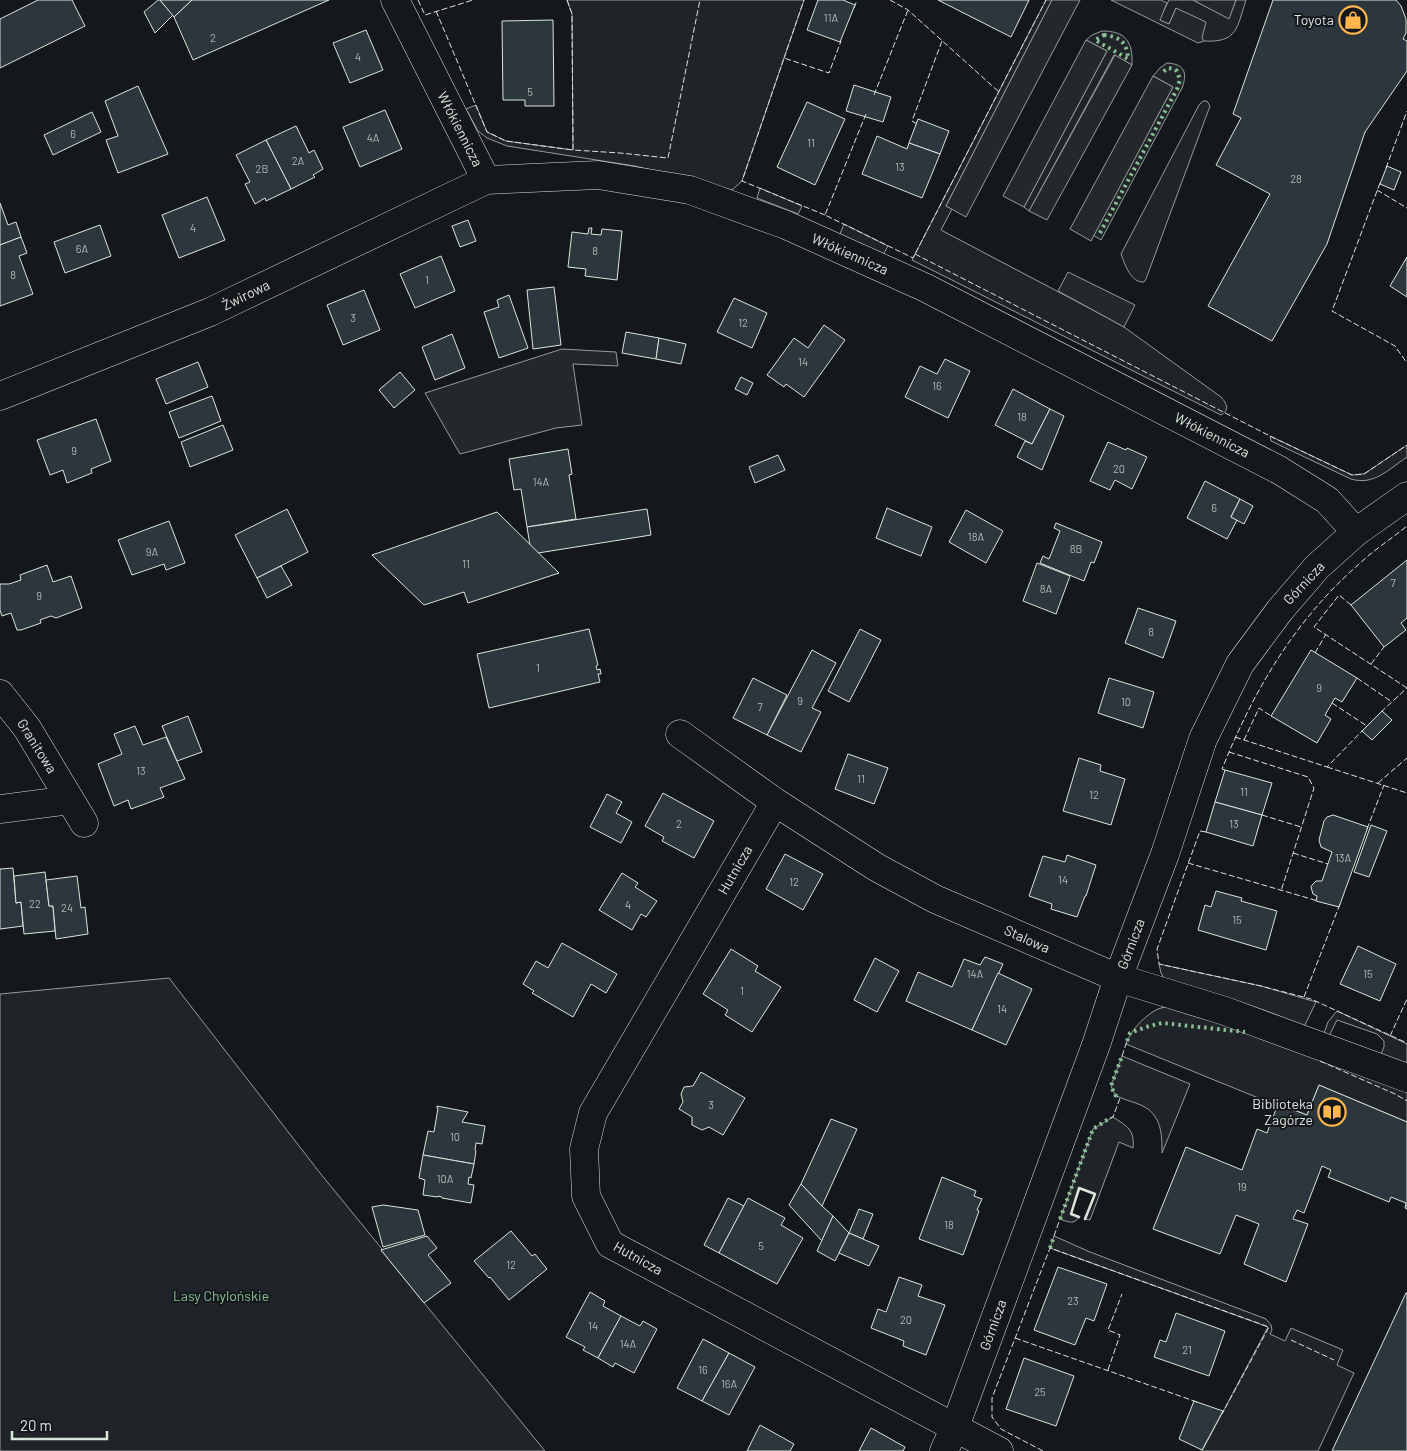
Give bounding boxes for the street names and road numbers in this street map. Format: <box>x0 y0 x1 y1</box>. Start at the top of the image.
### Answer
street label: Włókiennicza <box>434 88 487 169</box>
street label: Włókiennicza <box>809 229 891 278</box>
street label: Żwirowa <box>219 276 272 313</box>
street label: Włókiennicza <box>1172 408 1253 461</box>
street label: Górnicza <box>1279 557 1328 608</box>
street label: Granitowa <box>14 715 61 776</box>
street label: Hutnicza <box>714 842 755 897</box>
street label: Górnicza <box>1113 916 1148 972</box>
street label: Stalowa <box>1002 921 1053 956</box>
street label: Hutnicza <box>611 1237 666 1278</box>
street label: Górnicza <box>975 1297 1010 1353</box>

